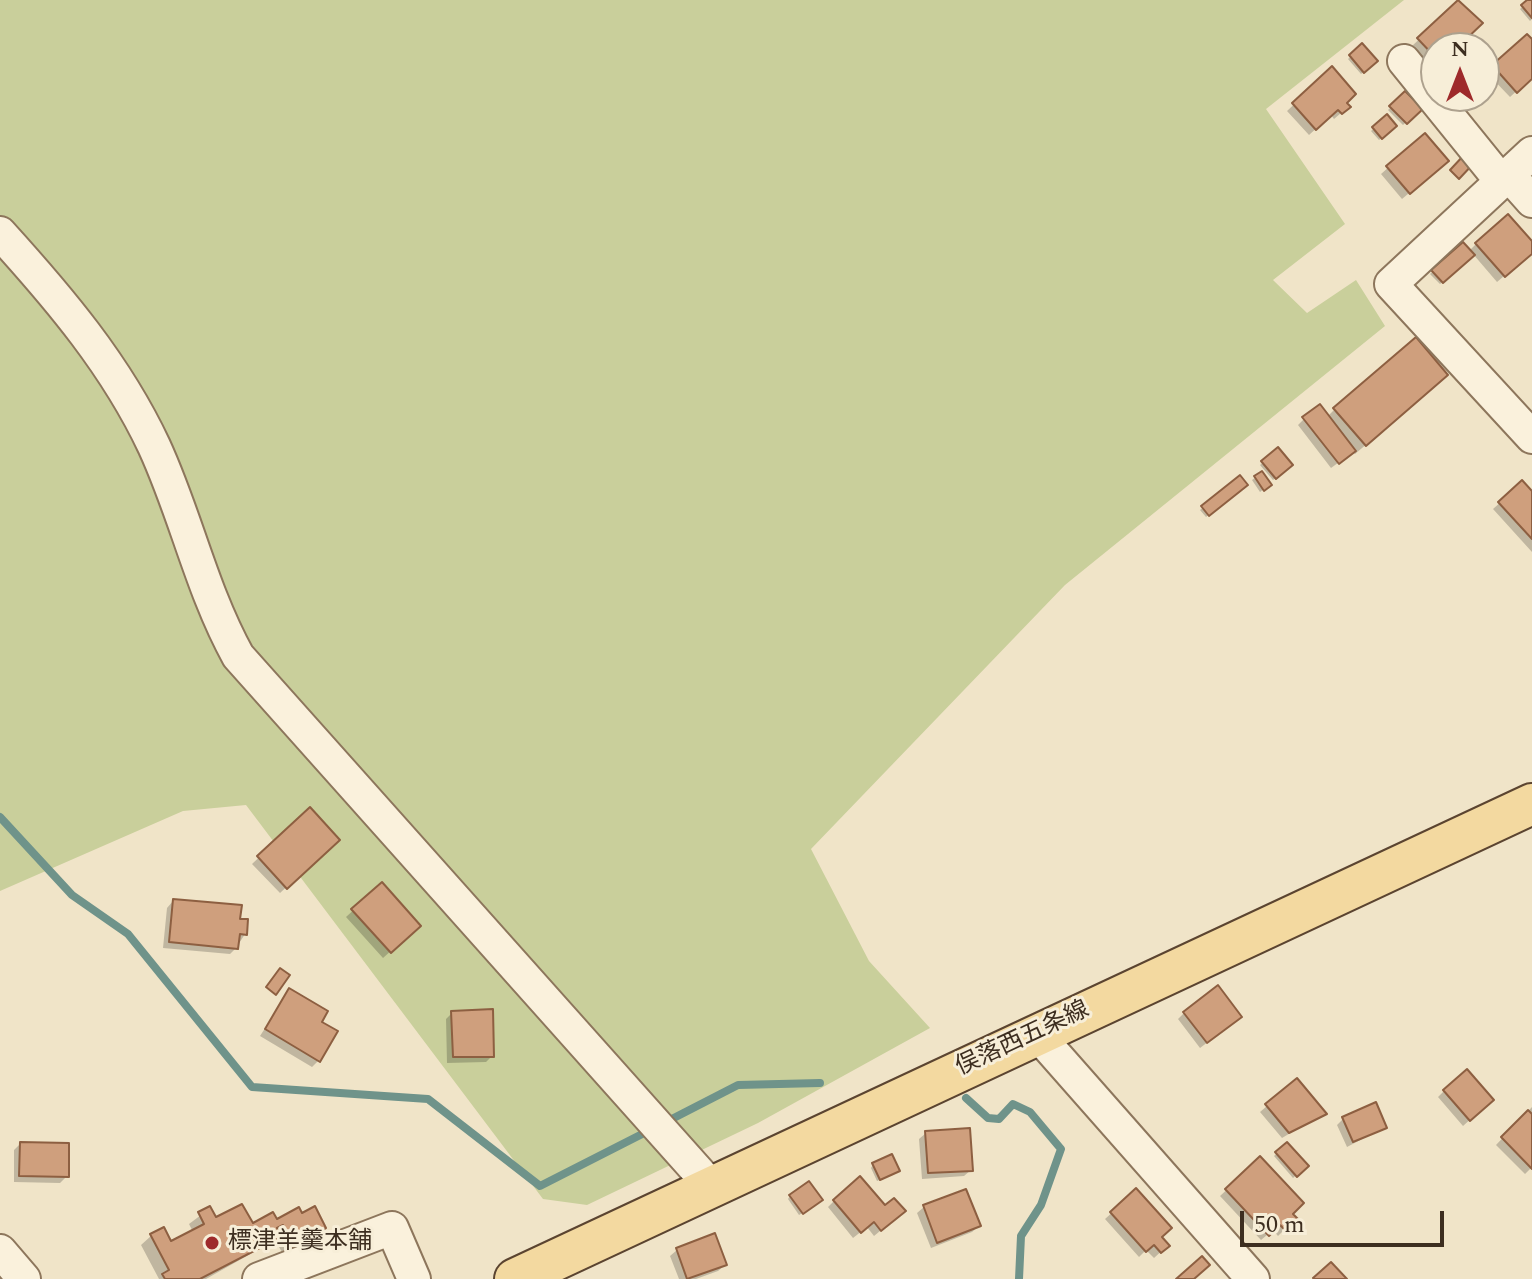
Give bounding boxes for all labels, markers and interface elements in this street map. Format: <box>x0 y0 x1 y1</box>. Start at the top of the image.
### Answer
north arrow <box>1420 32 1500 112</box>
text: N <box>1451 33 1469 66</box>
street label: 俣落西五条線 <box>952 997 1094 1083</box>
scale bar <box>1244 1195 1448 1245</box>
text: 50 m <box>1254 1207 1305 1243</box>
place label: 標津羊羹本舗 <box>228 1229 372 1257</box>
marker: 標津羊羹本舗 <box>203 1234 221 1252</box>

